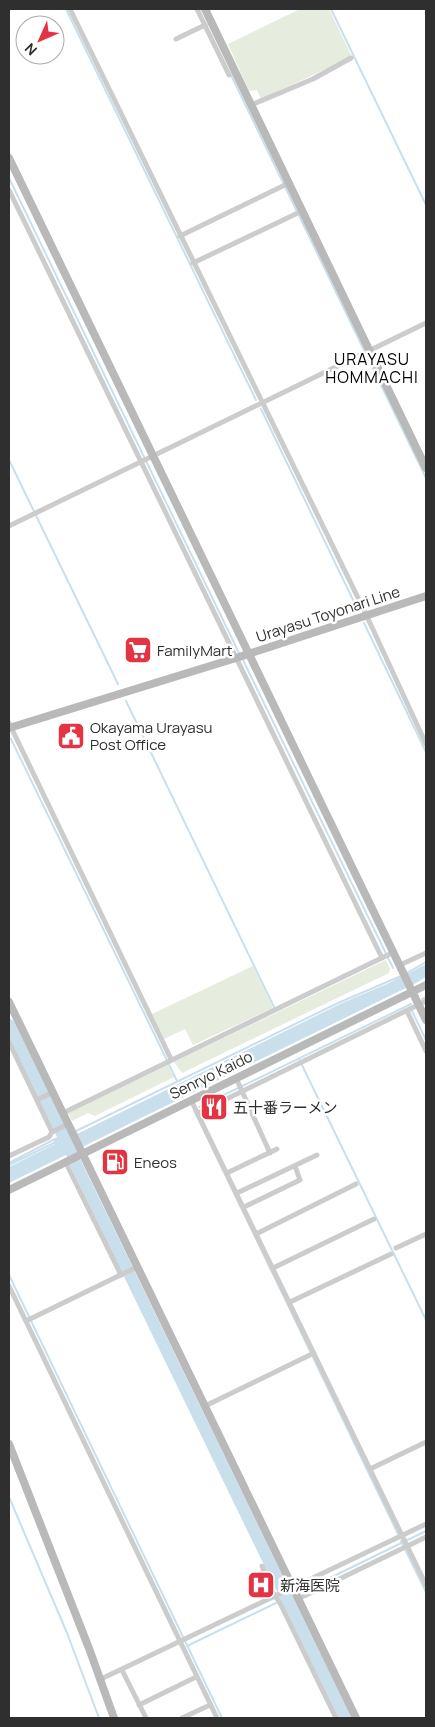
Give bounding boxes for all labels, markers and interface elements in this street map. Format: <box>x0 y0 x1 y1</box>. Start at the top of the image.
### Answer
north arrow <box>15 15 65 65</box>
text: N <box>20 39 41 60</box>
district label: URAYASU HOMMACHI <box>325 348 419 388</box>
street label: Urayasu Toyonari Line <box>253 581 403 647</box>
supermarket icon: FamilyMart <box>123 635 153 665</box>
place label: FamilyMart <box>157 640 233 661</box>
place label: Okayama Urayasu Post Office <box>90 717 212 755</box>
public building icon: Okayama Urayasu Post Office <box>56 721 86 751</box>
street label: Senryo Kaido <box>166 1046 256 1104</box>
restaurant icon: 五十番ラーメン <box>199 1092 229 1122</box>
place label: 五十番ラーメン <box>233 1097 337 1118</box>
fuel station icon: Eneos <box>100 1147 130 1177</box>
place label: Eneos <box>134 1152 177 1173</box>
hospital icon: 新海医院 <box>246 1570 276 1600</box>
place label: 新海医院 <box>280 1575 340 1596</box>

